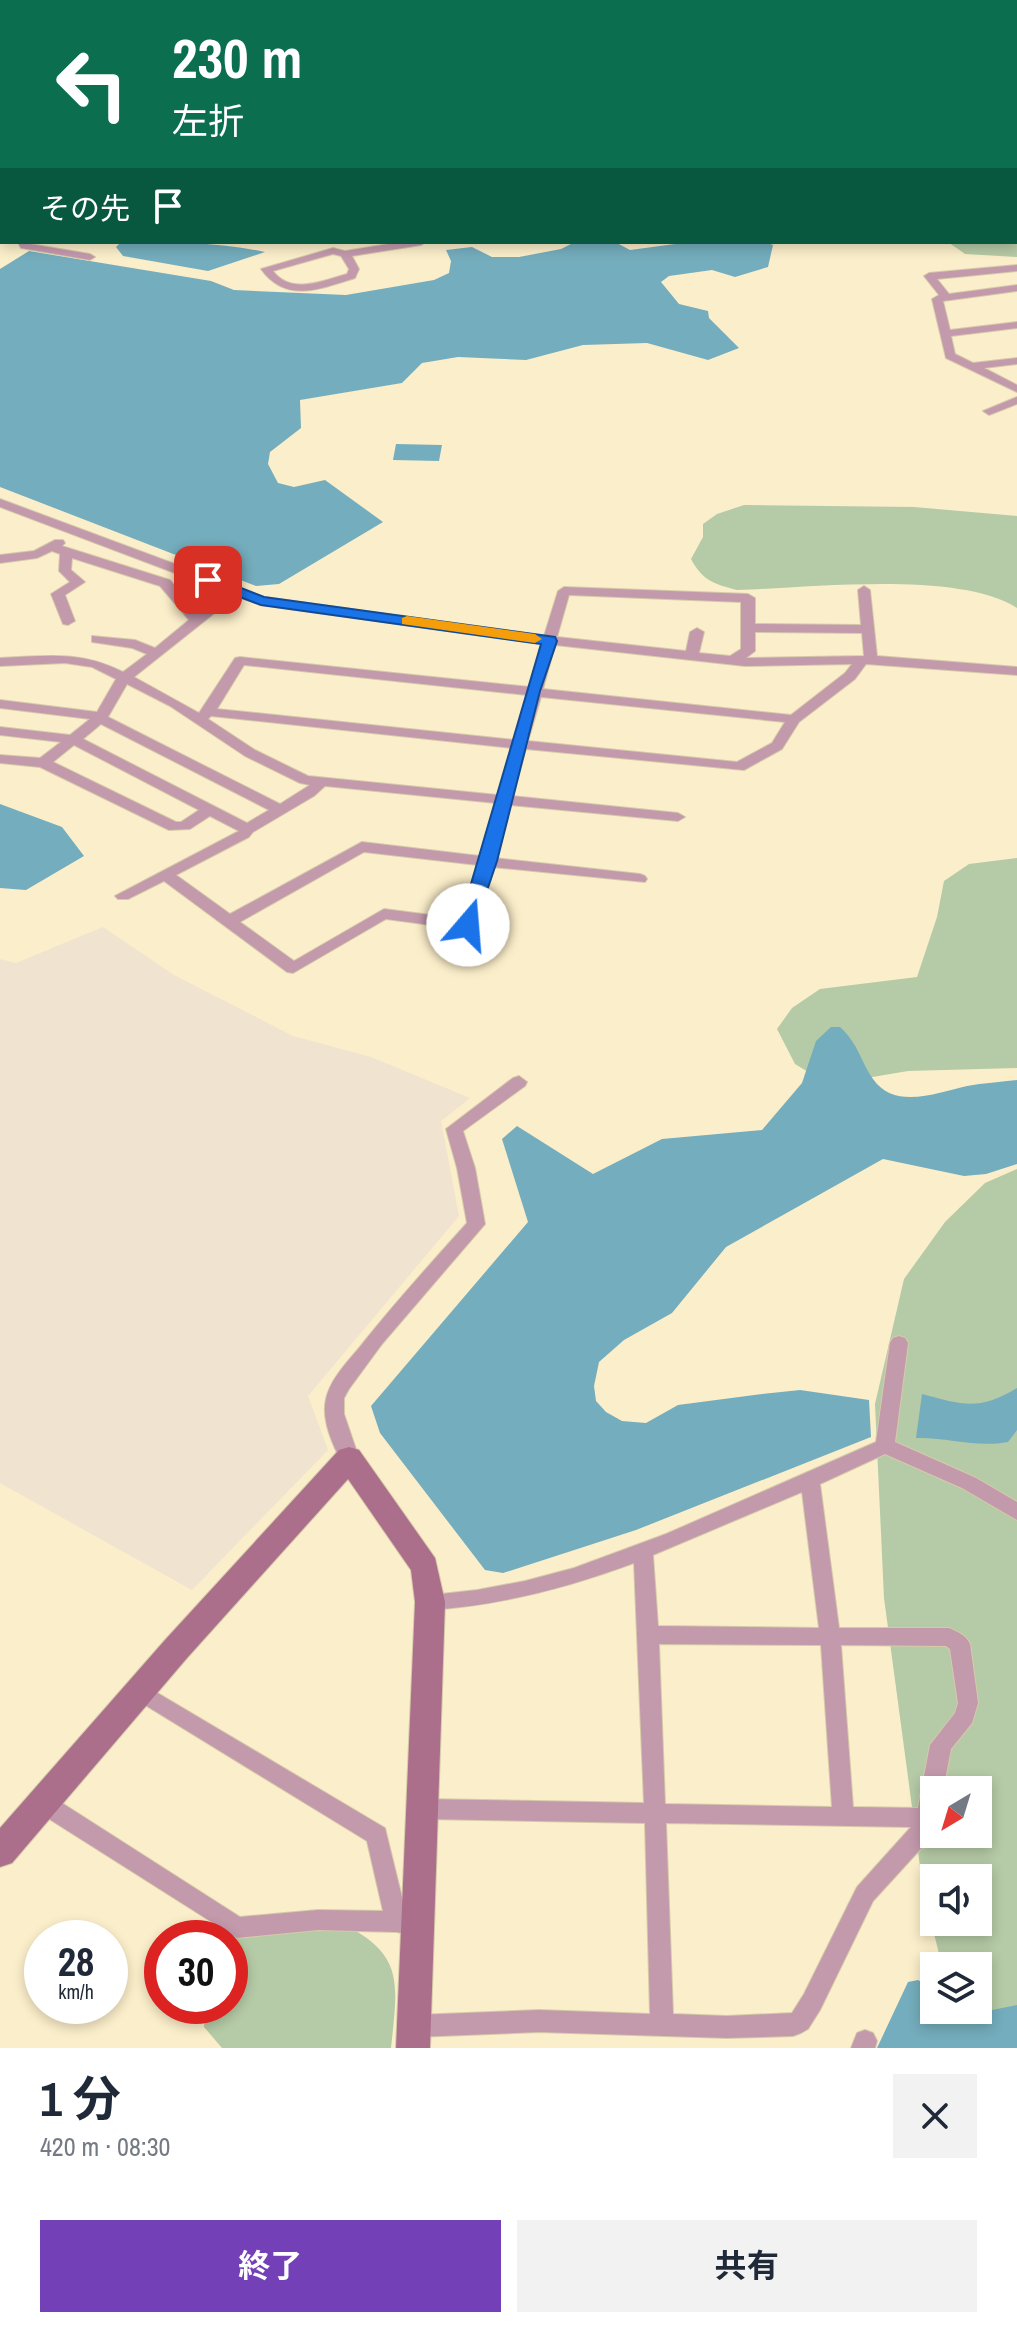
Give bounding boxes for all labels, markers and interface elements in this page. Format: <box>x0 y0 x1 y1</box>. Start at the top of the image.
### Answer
text: 230 m <box>172 20 302 95</box>
icon: left <box>40 32 144 136</box>
text: 左折 <box>172 97 244 145</box>
icon: arrive <box>146 184 190 228</box>
text: その先 <box>40 188 130 228</box>
pin <box>174 546 242 614</box>
icon: arrive <box>186 558 230 602</box>
position arrow <box>426 883 510 967</box>
north arrow <box>920 1776 992 1848</box>
map controls <box>920 1776 992 2024</box>
button: sound <box>920 1864 992 1936</box>
speed limit sign: 30 <box>144 1920 248 2024</box>
text: 28 <box>58 1935 94 1988</box>
button: layers <box>920 1952 992 2024</box>
text: km/h <box>58 1978 94 2005</box>
text: 1 分 <box>40 2066 121 2131</box>
button: close <box>893 2074 977 2158</box>
text: 420 m · 08:30 <box>40 2129 170 2164</box>
button: 終了 <box>40 2220 501 2312</box>
button: 共有 <box>517 2220 977 2312</box>

